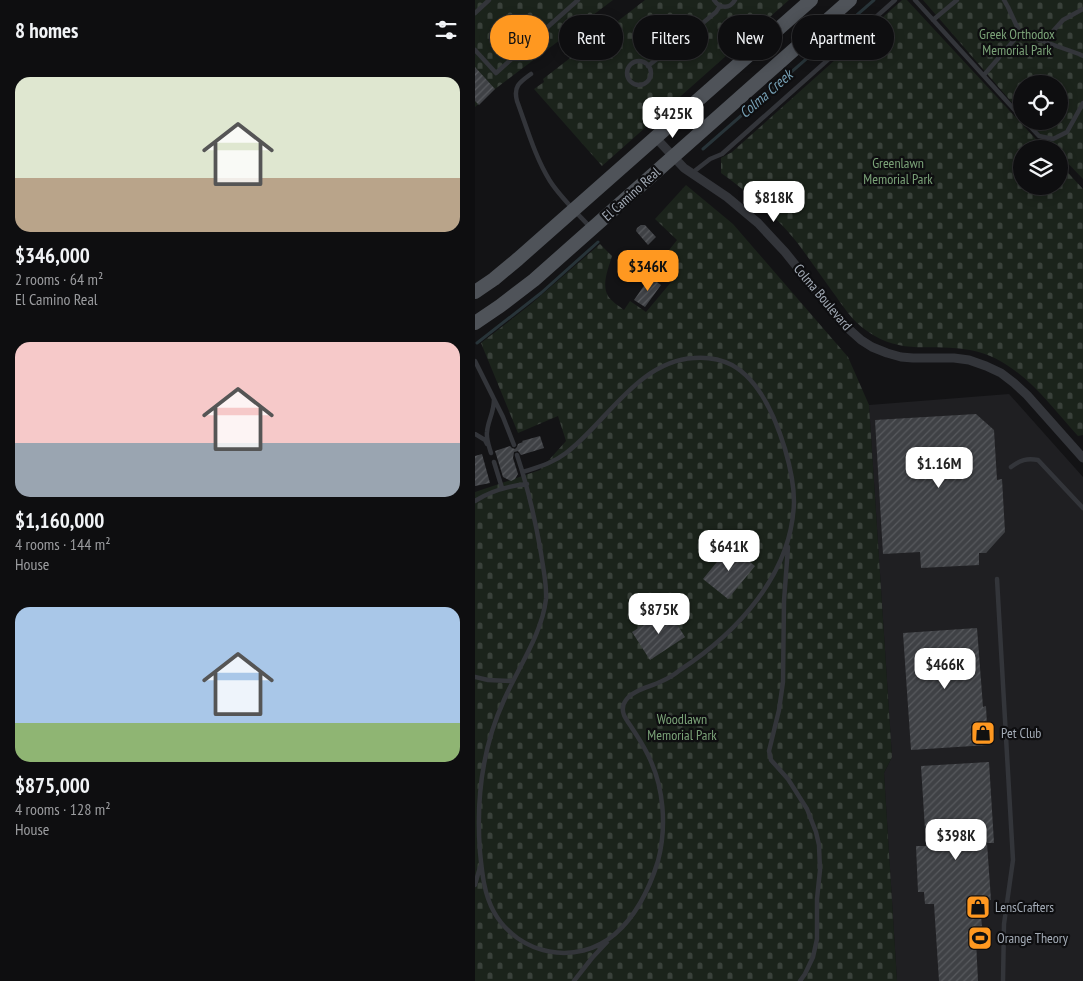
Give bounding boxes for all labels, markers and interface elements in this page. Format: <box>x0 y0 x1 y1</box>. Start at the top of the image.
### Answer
chip: Buy <box>490 15 549 60</box>
chip: Rent <box>559 15 623 60</box>
chip: Filters <box>633 15 708 60</box>
chip: New <box>718 15 782 60</box>
chip: Apartment <box>792 15 894 60</box>
icon: filters <box>432 16 460 44</box>
text: 8 homes <box>15 17 78 44</box>
park label: Greek Orthodox Memorial Park <box>979 25 1055 59</box>
water label: Colma Creek <box>735 64 798 122</box>
map controls <box>1013 75 1068 195</box>
button: locate <box>1013 75 1068 130</box>
pin: $425K <box>638 96 708 139</box>
text: $425K <box>654 103 692 123</box>
icon: home <box>193 109 283 199</box>
button: layers <box>1013 140 1068 195</box>
park label: Greenlawn Memorial Park <box>863 154 933 188</box>
street label: El Camino Real <box>598 163 664 225</box>
pin: $818K <box>739 180 809 223</box>
text: $818K <box>755 187 793 207</box>
text: $346,000 <box>15 242 90 269</box>
pin: $346K <box>613 250 683 292</box>
text: $346K <box>629 256 667 276</box>
street label: Colma Boulevard <box>790 260 856 334</box>
text: 2 rooms · 64 m² <box>15 269 103 289</box>
text: El Camino Real <box>15 289 98 309</box>
icon: home <box>193 374 283 464</box>
pin: $1.16M <box>898 446 980 489</box>
text: $1.16M <box>917 453 961 473</box>
text: $1,160,000 <box>15 507 104 534</box>
pin: $641K <box>694 530 764 572</box>
text: 4 rooms · 144 m² <box>15 534 111 554</box>
text: $641K <box>710 536 748 556</box>
text: House <box>15 554 49 574</box>
pin: $875K <box>624 592 694 635</box>
text: $875K <box>640 599 678 619</box>
icon: home <box>193 639 283 729</box>
pin: $466K <box>910 648 980 690</box>
text: $466K <box>926 654 964 674</box>
park label: Woodlawn Memorial Park <box>647 710 717 744</box>
shop icon: Pet Club <box>970 720 996 746</box>
place label: Pet Club <box>1001 724 1041 742</box>
text: $875,000 <box>15 772 90 799</box>
text: 4 rooms · 128 m² <box>15 799 111 819</box>
pin: $398K <box>921 818 991 861</box>
text: House <box>15 819 49 839</box>
text: $398K <box>937 825 975 845</box>
shop icon: LensCrafters <box>965 894 991 920</box>
place label: LensCrafters <box>995 898 1054 916</box>
sports icon: Orange Theory <box>967 925 993 951</box>
place label: Orange Theory <box>997 929 1069 947</box>

